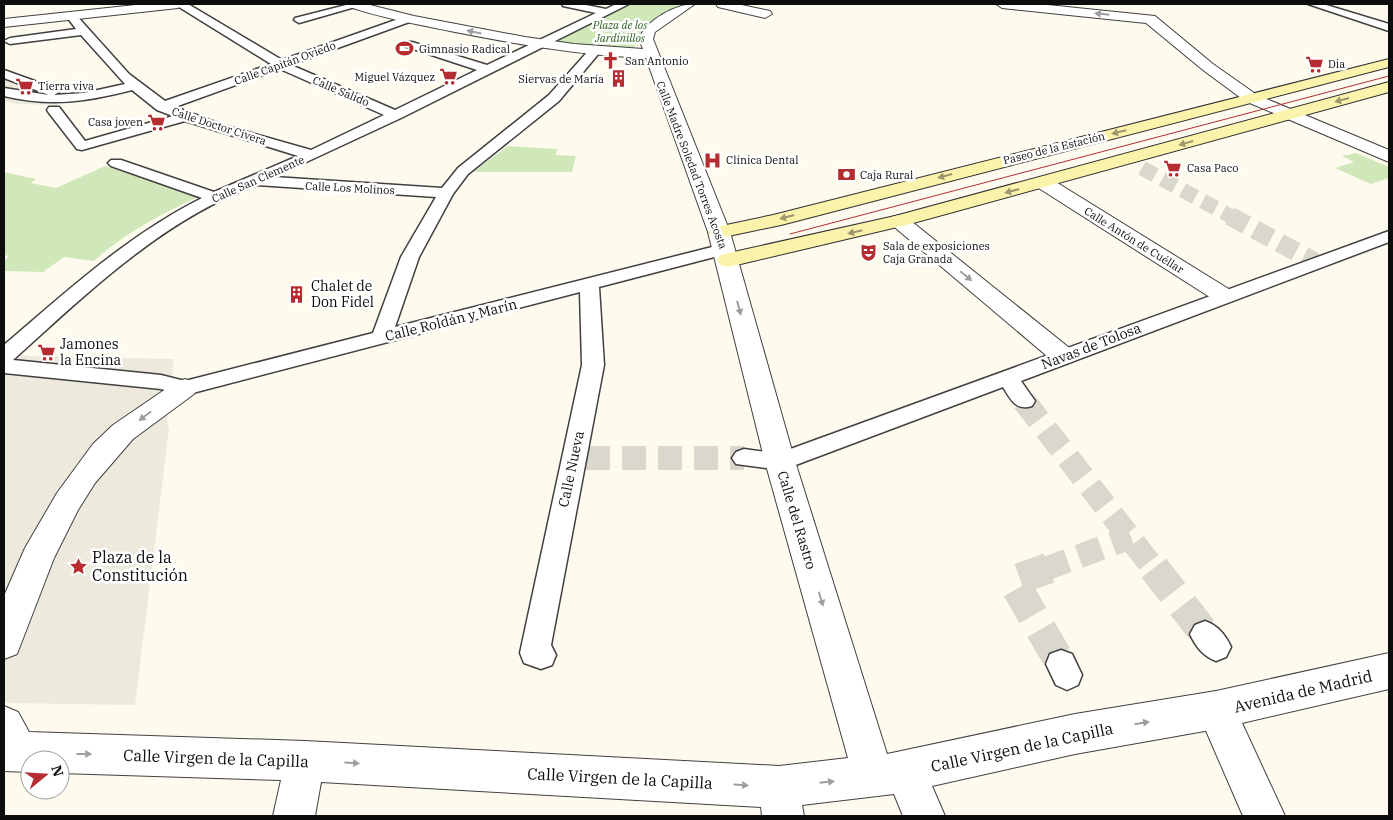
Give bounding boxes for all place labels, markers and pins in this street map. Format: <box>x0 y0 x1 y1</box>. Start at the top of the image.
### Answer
sports icon: Gimnasio Radical <box>395 39 415 59</box>
place label: Gimnasio Radical <box>419 42 510 56</box>
church icon: San Antonio <box>601 51 621 71</box>
place label: San Antonio <box>625 54 688 68</box>
supermarket icon: Dia <box>1304 54 1324 74</box>
place label: Dia <box>1328 57 1345 71</box>
supermarket icon: Miguel Vázquez <box>439 67 459 87</box>
building icon: Siervas de María <box>608 69 628 89</box>
place label: Miguel Vázquez <box>355 70 435 84</box>
place label: Siervas de María <box>518 72 604 86</box>
supermarket icon: Tierra viva <box>14 76 34 96</box>
place label: Tierra viva <box>38 79 94 93</box>
supermarket icon: Casa joven <box>147 112 167 132</box>
place label: Casa joven <box>88 115 143 129</box>
hospital icon: Clínica Dental <box>702 150 722 170</box>
place label: Clínica Dental <box>726 153 798 167</box>
supermarket icon: Casa Paco <box>1163 158 1183 178</box>
place label: Casa Paco <box>1187 161 1238 175</box>
bank icon: Caja Rural <box>836 165 856 185</box>
place label: Caja Rural <box>860 168 913 182</box>
place label: Sala de exposiciones Caja Granada <box>883 239 990 266</box>
theatre icon: Sala de exposiciones Caja Granada <box>859 242 879 262</box>
place label: Chalet de Don Fidel <box>311 277 374 311</box>
building icon: Chalet de Don Fidel <box>287 284 307 304</box>
place label: Jamones la Encina <box>60 335 122 369</box>
supermarket icon: Jamones la Encina <box>36 342 56 362</box>
place label: Plaza de la Constitución <box>92 547 188 585</box>
place icon: Plaza de la Constitución <box>68 556 88 576</box>

